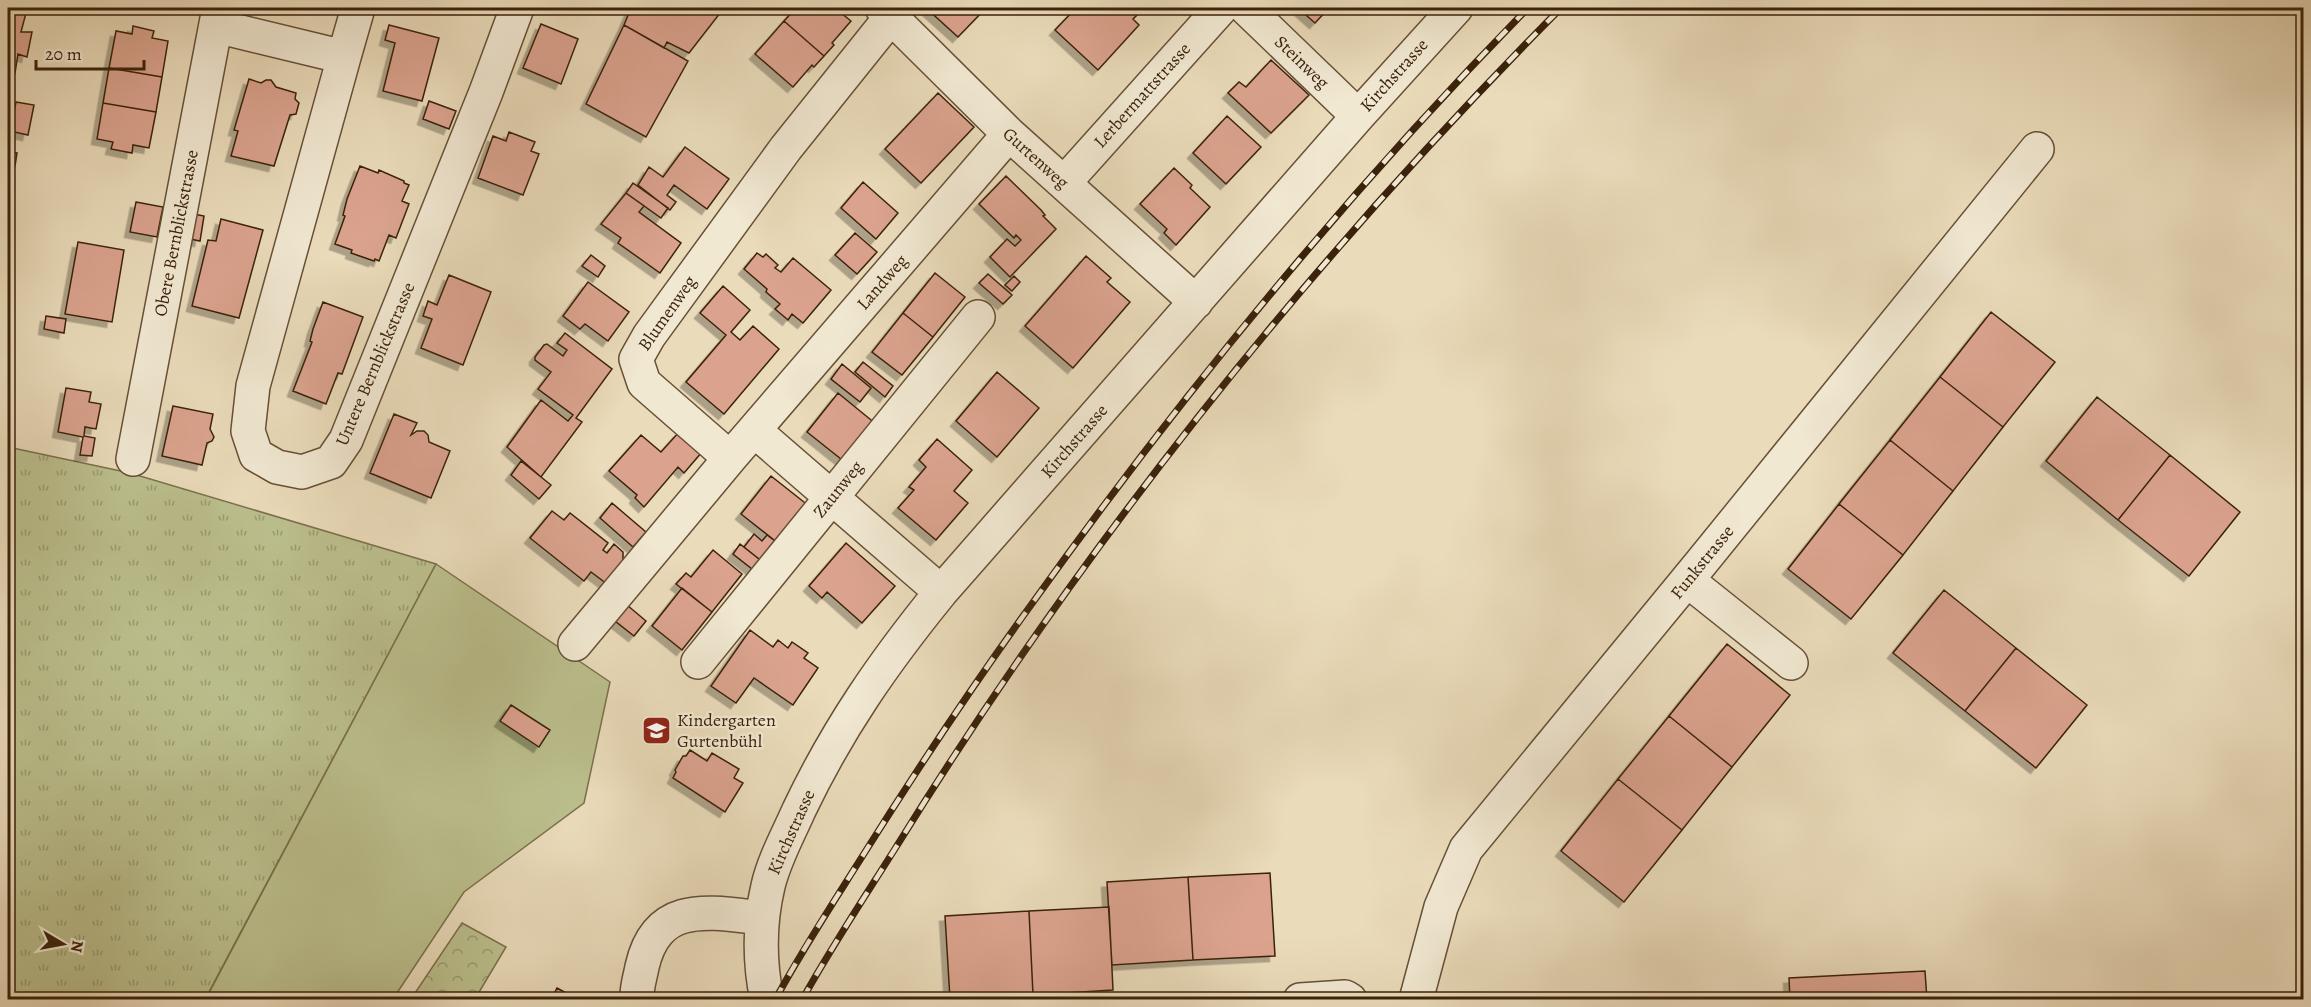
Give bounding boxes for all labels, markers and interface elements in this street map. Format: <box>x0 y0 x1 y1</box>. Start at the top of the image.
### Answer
street label: Steinweg <box>1269 30 1335 94</box>
scale bar <box>36 33 144 71</box>
street label: Kirchstrasse <box>1355 33 1433 117</box>
street label: Lerbermattstrasse <box>1088 37 1196 153</box>
text: 20 m <box>45 42 82 66</box>
street label: Gurtenweg <box>998 122 1074 194</box>
street label: Obere Bernblickstrasse <box>148 148 204 318</box>
street label: Landweg <box>851 249 913 315</box>
street label: Blumenweg <box>632 271 702 355</box>
street label: Untere Bernblickstrasse <box>330 279 420 449</box>
street label: Kirchstrasse <box>1035 399 1113 483</box>
street label: Zaunweg <box>808 455 868 523</box>
street label: Funkstrasse <box>1665 520 1739 604</box>
place label: Kindergarten Gurtenbühl <box>677 708 776 753</box>
school or university icon: Kindergarten Gurtenbühl <box>640 714 672 746</box>
street label: Kirchstrasse <box>761 785 821 879</box>
north arrow <box>33 914 93 974</box>
text: N <box>65 939 89 954</box>

